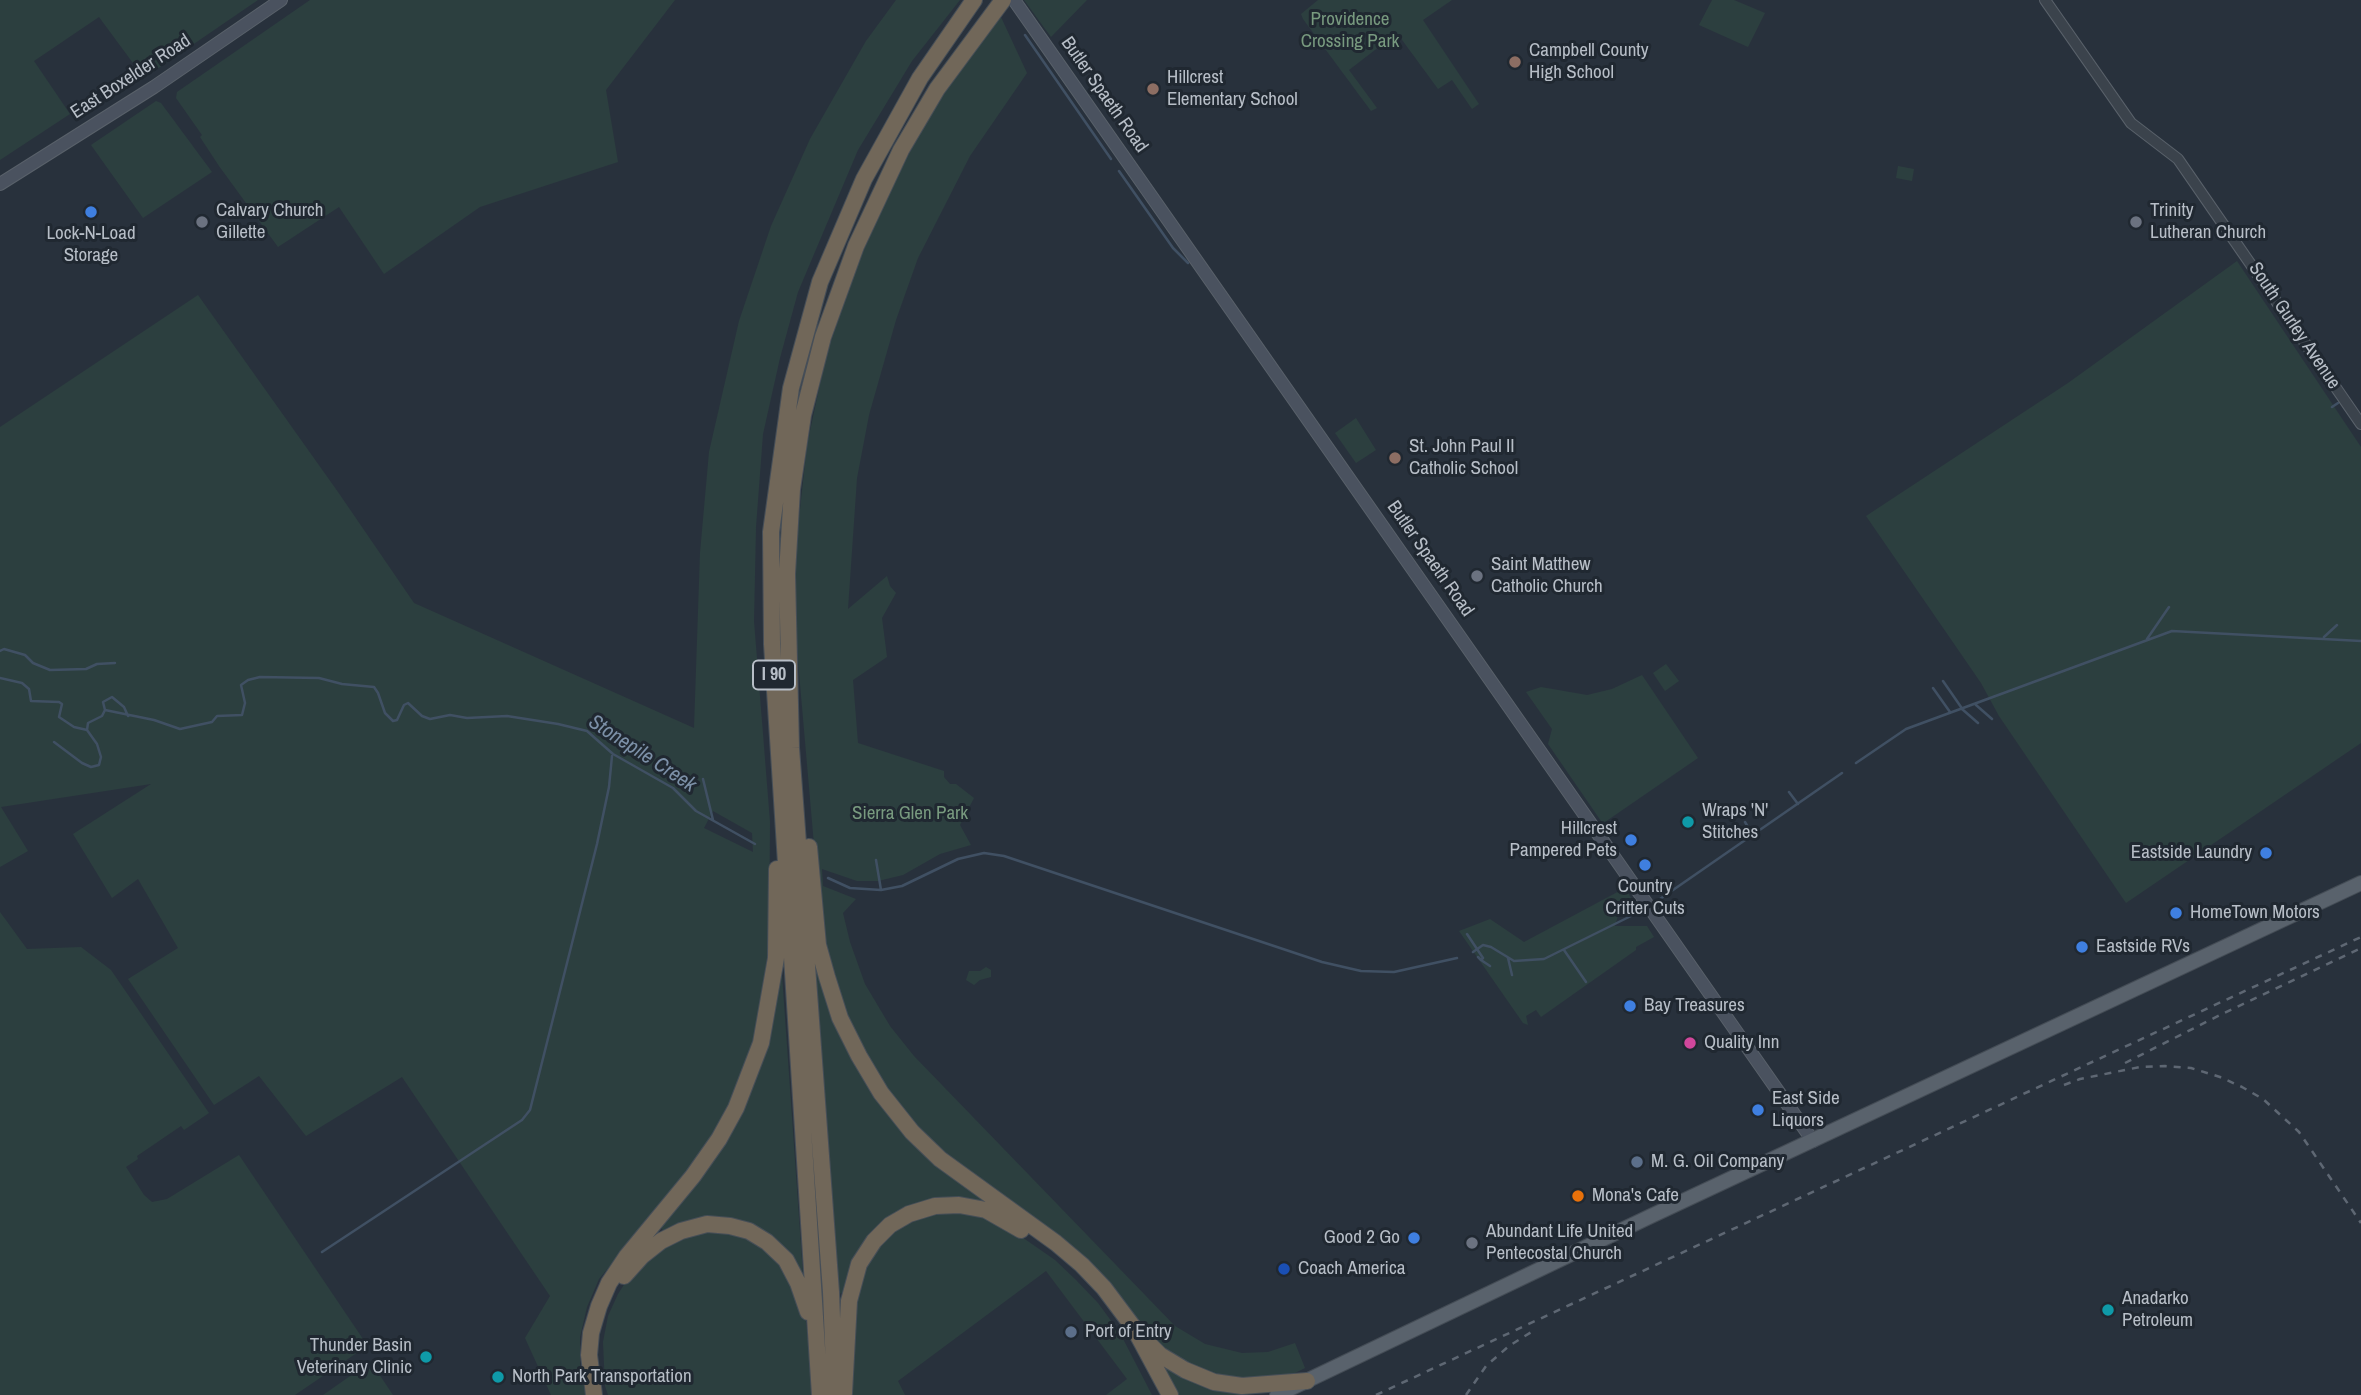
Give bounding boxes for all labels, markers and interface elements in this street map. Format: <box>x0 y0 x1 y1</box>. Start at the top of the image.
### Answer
park label: Providence Crossing Park <box>1301 9 1399 53</box>
street label: East Boxelder Road <box>67 30 195 124</box>
street label: Butler Spaeth Road <box>1056 33 1152 157</box>
place label: Campbell County High School <box>1529 40 1648 84</box>
marker: Campbell County High School <box>1507 54 1523 70</box>
place label: Hillcrest Elementary School <box>1167 67 1298 111</box>
marker: Hillcrest Elementary School <box>1145 81 1161 97</box>
place label: Calvary Church Gillette <box>216 200 323 244</box>
place label: Trinity Lutheran Church <box>2150 200 2266 244</box>
marker: Lock-N-Load Storage <box>83 204 99 220</box>
marker: Calvary Church Gillette <box>194 214 210 230</box>
marker: Trinity Lutheran Church <box>2128 214 2144 230</box>
place label: Lock-N-Load Storage <box>46 223 136 267</box>
street label: South Gurley Avenue <box>2243 258 2345 394</box>
place label: St. John Paul II Catholic School <box>1409 436 1518 480</box>
marker: St. John Paul II Catholic School <box>1387 450 1403 466</box>
street label: Butler Spaeth Road <box>1382 497 1478 621</box>
place label: Saint Matthew Catholic Church <box>1491 554 1603 598</box>
marker: Saint Matthew Catholic Church <box>1469 568 1485 584</box>
road number: I 90 <box>753 660 795 690</box>
water label: Stonepile Creek <box>583 710 701 798</box>
place label: Wraps 'N' Stitches <box>1702 800 1768 844</box>
park label: Sierra Glen Park <box>852 803 968 825</box>
marker: Wraps 'N' Stitches <box>1680 814 1696 830</box>
place label: Hillcrest Pampered Pets <box>1510 818 1617 862</box>
marker: Hillcrest Pampered Pets <box>1623 832 1639 848</box>
place label: Eastside Laundry <box>2131 842 2252 864</box>
marker: Eastside Laundry <box>2258 845 2274 861</box>
marker: Country Critter Cuts <box>1637 857 1653 873</box>
place label: Country Critter Cuts <box>1605 876 1685 920</box>
place label: HomeTown Motors <box>2190 902 2320 924</box>
marker: HomeTown Motors <box>2168 905 2184 921</box>
place label: Eastside RVs <box>2096 936 2190 958</box>
marker: Eastside RVs <box>2074 939 2090 955</box>
place label: Bay Treasures <box>1644 995 1745 1017</box>
marker: Bay Treasures <box>1622 998 1638 1014</box>
place label: Quality Inn <box>1704 1032 1779 1054</box>
marker: Quality Inn <box>1682 1035 1698 1051</box>
place label: East Side Liquors <box>1772 1088 1840 1132</box>
marker: East Side Liquors <box>1750 1102 1766 1118</box>
place label: M. G. Oil Company <box>1651 1151 1784 1173</box>
marker: M. G. Oil Company <box>1629 1154 1645 1170</box>
place label: Mona's Cafe <box>1592 1185 1679 1207</box>
marker: Mona's Cafe <box>1570 1188 1586 1204</box>
place label: Abundant Life United Pentecostal Church <box>1486 1221 1633 1265</box>
place label: Good 2 Go <box>1324 1227 1400 1249</box>
marker: Good 2 Go <box>1406 1230 1422 1246</box>
marker: Abundant Life United Pentecostal Church <box>1464 1235 1480 1251</box>
place label: Coach America <box>1298 1258 1405 1280</box>
marker: Coach America <box>1276 1261 1292 1277</box>
place label: Anadarko Petroleum <box>2122 1288 2193 1332</box>
marker: Anadarko Petroleum <box>2100 1302 2116 1318</box>
place label: Port of Entry <box>1085 1321 1172 1343</box>
marker: Port of Entry <box>1063 1324 1079 1340</box>
place label: Thunder Basin Veterinary Clinic <box>297 1335 412 1379</box>
marker: Thunder Basin Veterinary Clinic <box>418 1349 434 1365</box>
place label: North Park Transportation <box>512 1366 692 1388</box>
marker: North Park Transportation <box>490 1369 506 1385</box>

